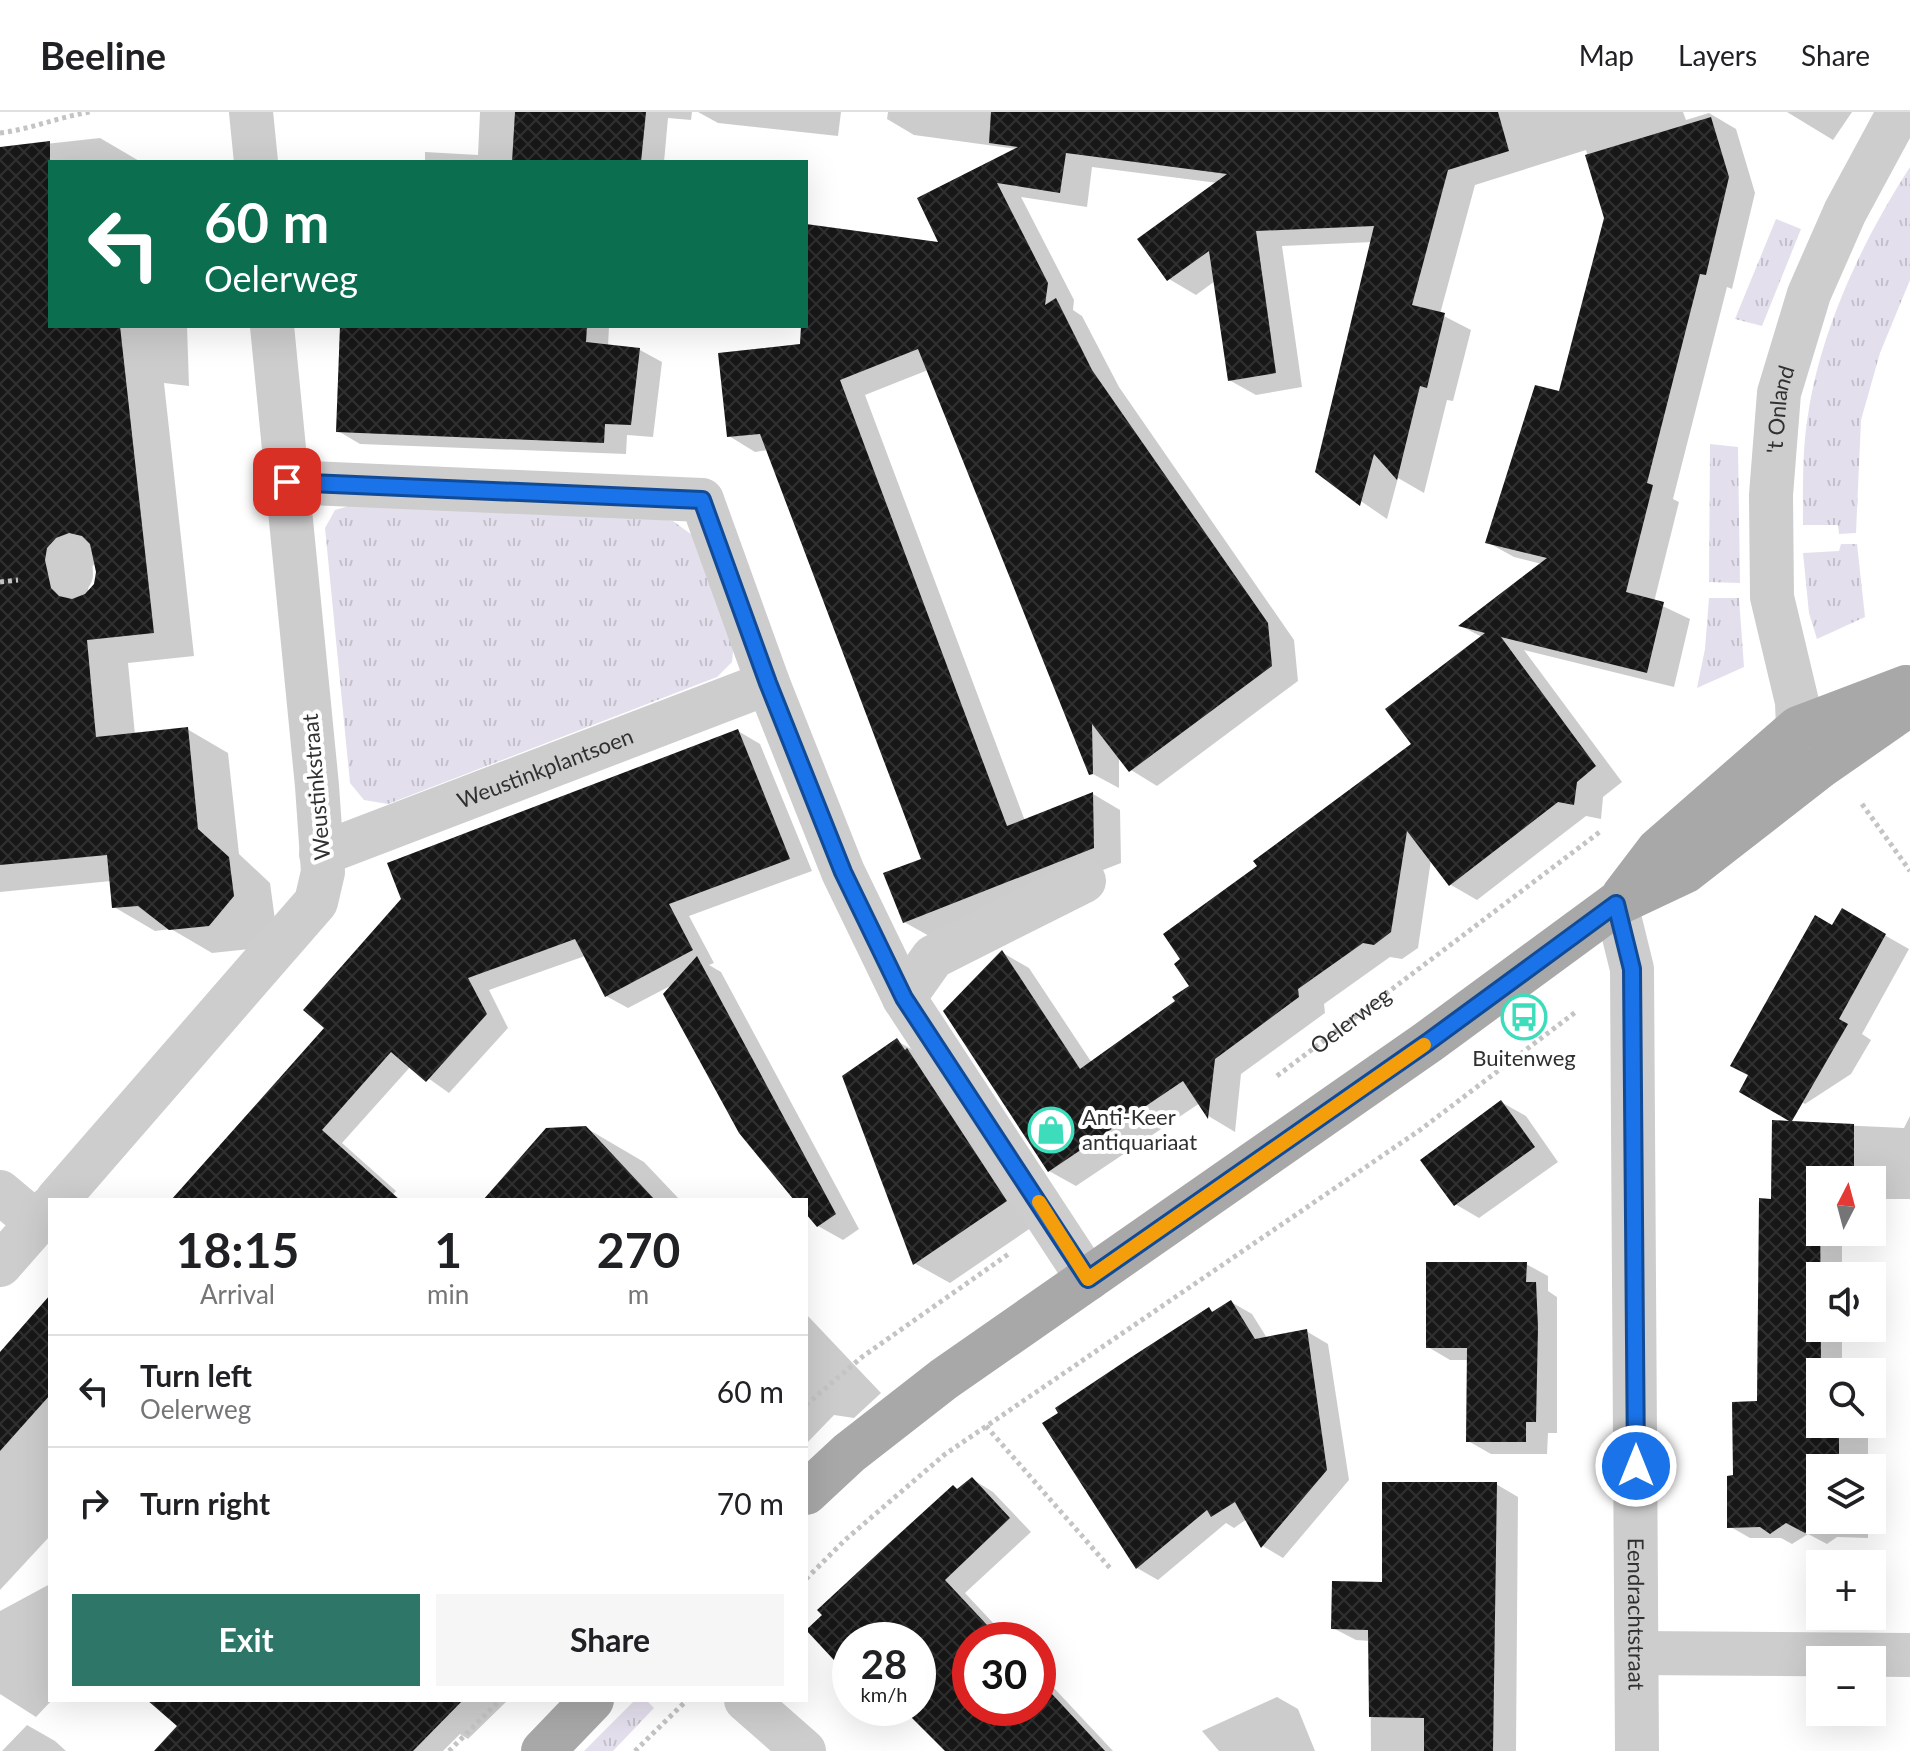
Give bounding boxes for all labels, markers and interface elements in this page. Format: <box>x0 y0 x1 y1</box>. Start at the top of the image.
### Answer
text: Beeline <box>40 32 166 78</box>
text: Map <box>1579 38 1634 72</box>
text: Layers <box>1678 38 1757 72</box>
text: Share <box>1801 38 1870 72</box>
text: 60 m <box>204 188 329 255</box>
icon: left <box>72 192 176 296</box>
text: Oelerweg <box>204 256 358 300</box>
street label: 't Onland <box>1760 362 1800 454</box>
pin <box>253 448 321 516</box>
icon: arrive <box>265 460 309 504</box>
street label: Weustinkstraat <box>296 713 335 861</box>
street label: Weustinkplantsoen <box>453 722 637 814</box>
street label: Oelerweg <box>1304 981 1396 1059</box>
bus stop icon: Buitenweg <box>1500 993 1548 1041</box>
place label: Buitenweg <box>1472 1044 1576 1071</box>
place label: Anti-Keer antiquariaat <box>1082 1103 1197 1155</box>
shop icon: Anti-Keer antiquariaat <box>1027 1106 1075 1154</box>
north arrow <box>1806 1166 1886 1246</box>
map controls <box>1806 1166 1886 1726</box>
text: 18:15 <box>176 1221 299 1278</box>
text: 1 <box>434 1221 462 1278</box>
text: 270 <box>597 1221 680 1278</box>
button: sound <box>1806 1262 1886 1342</box>
text: Arrival <box>200 1278 275 1310</box>
text: min <box>427 1278 469 1310</box>
text: m <box>628 1278 649 1310</box>
text: Turn left <box>140 1357 252 1393</box>
button: search <box>1806 1358 1886 1438</box>
icon: left <box>72 1369 116 1413</box>
text: 60 m <box>717 1373 784 1409</box>
text: Oelerweg <box>140 1393 251 1425</box>
position arrow <box>1594 1424 1678 1508</box>
button: layers <box>1806 1454 1886 1534</box>
icon: right <box>72 1481 116 1525</box>
text: Turn right <box>140 1485 270 1521</box>
text: 70 m <box>717 1485 784 1521</box>
street label: Eendrachtstraat <box>1623 1538 1651 1691</box>
button: + <box>1806 1550 1886 1630</box>
button: Exit <box>72 1594 420 1686</box>
button: Share <box>436 1594 784 1686</box>
speed limit sign: 30 <box>952 1622 1056 1726</box>
text: 28 <box>861 1640 907 1688</box>
button: − <box>1806 1646 1886 1726</box>
text: km/h <box>861 1682 907 1706</box>

